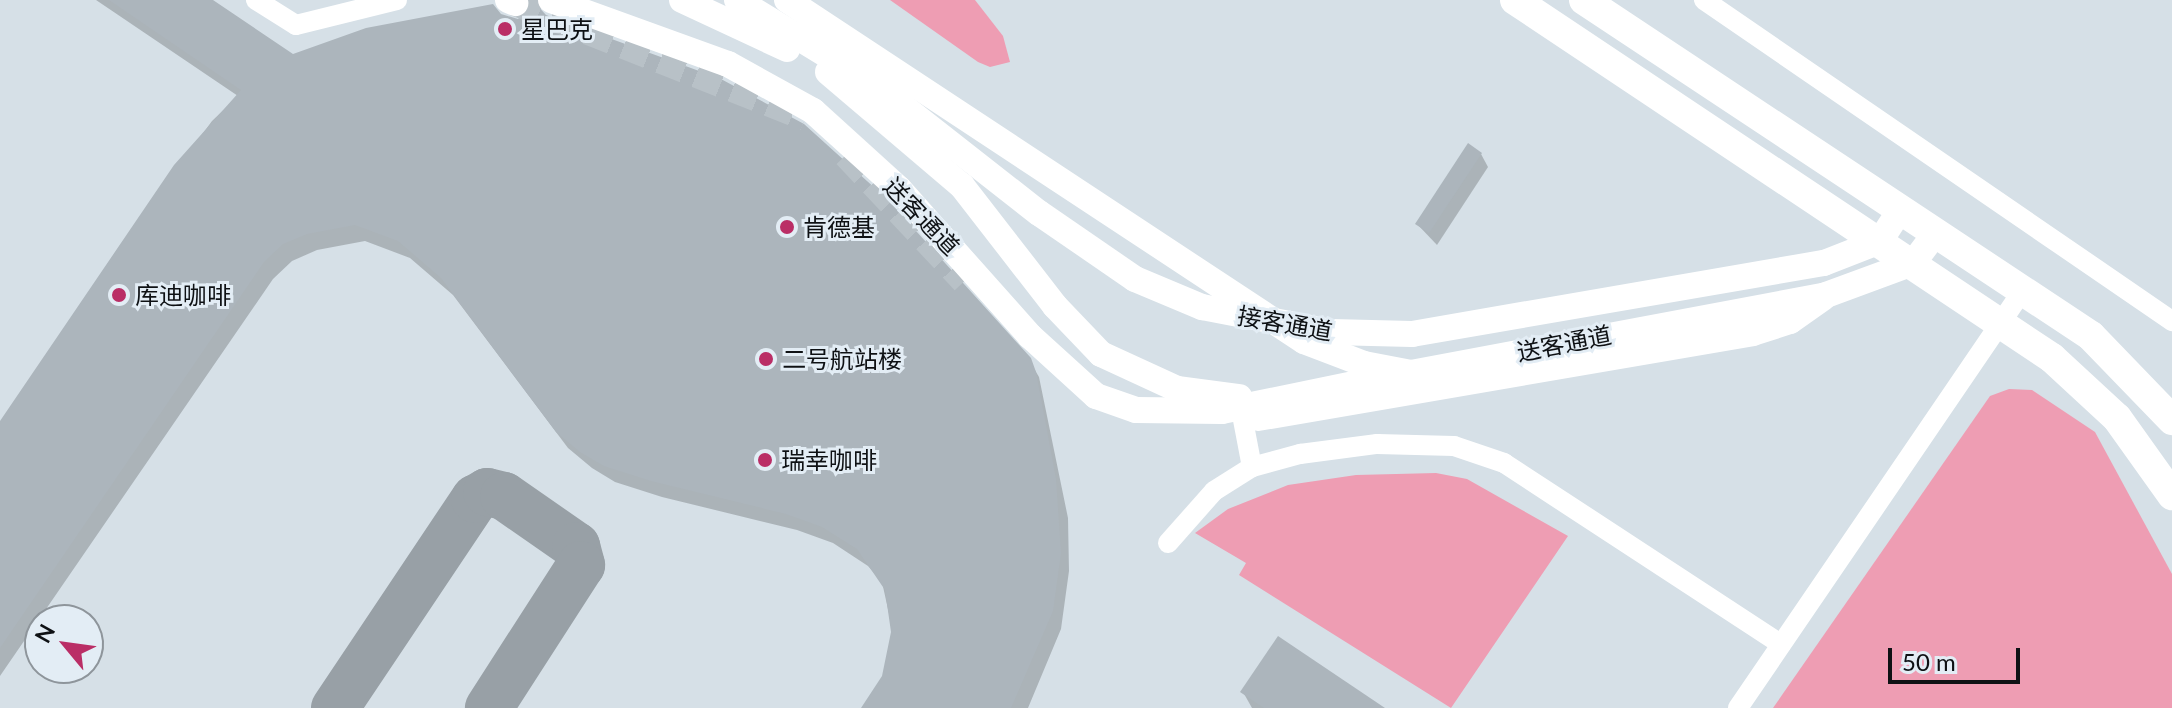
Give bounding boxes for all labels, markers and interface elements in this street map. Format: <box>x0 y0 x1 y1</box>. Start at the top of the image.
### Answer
place label: 星巴克 <box>521 15 593 43</box>
marker: 星巴克 <box>496 20 514 38</box>
street label: 送客通道 <box>878 171 966 261</box>
place label: 肯德基 <box>803 213 875 241</box>
marker: 肯德基 <box>778 218 796 236</box>
place label: 库迪咖啡 <box>135 281 231 309</box>
marker: 库迪咖啡 <box>110 286 128 304</box>
street label: 接客通道 <box>1235 300 1335 346</box>
street label: 送客通道 <box>1514 320 1614 366</box>
place label: 二号航站楼 <box>782 345 902 373</box>
marker: 二号航站楼 <box>757 350 775 368</box>
place label: 瑞幸咖啡 <box>781 446 877 474</box>
marker: 瑞幸咖啡 <box>756 451 774 469</box>
north arrow <box>24 604 104 684</box>
text: N <box>28 619 60 647</box>
scale bar <box>1892 632 2024 682</box>
text: 50 m <box>1902 647 1956 676</box>

